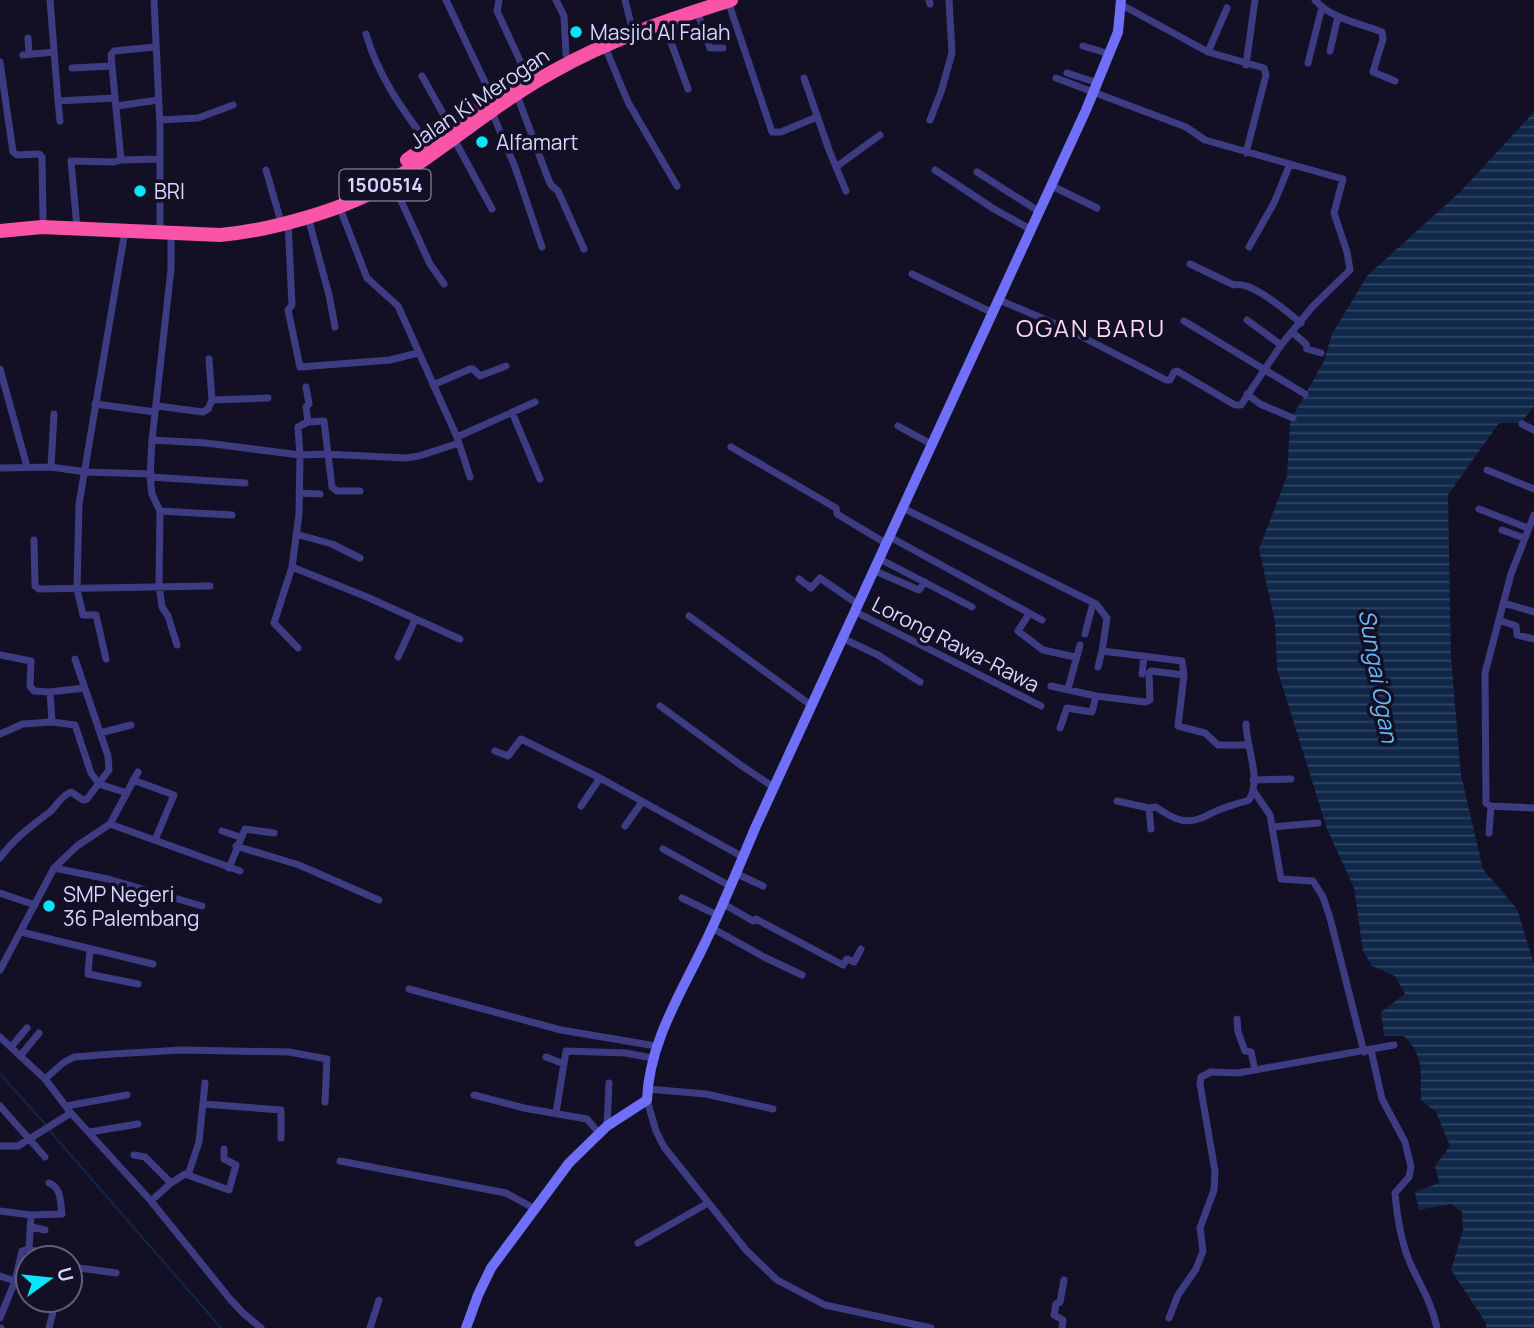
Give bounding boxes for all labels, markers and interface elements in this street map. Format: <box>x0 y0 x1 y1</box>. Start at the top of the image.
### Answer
place label: Masjid Al Falah <box>590 18 730 46</box>
marker: Masjid Al Falah <box>568 24 584 40</box>
street label: Jalan Ki Merogan <box>404 41 554 155</box>
place label: Alfamart <box>496 128 578 156</box>
marker: Alfamart <box>474 134 490 150</box>
road number: 1500514 <box>340 169 430 200</box>
place label: BRI <box>154 177 185 205</box>
marker: BRI <box>132 183 148 199</box>
district label: OGAN BARU <box>1016 311 1166 344</box>
street label: Lorong Rawa-Rawa <box>868 590 1044 698</box>
water label: Sungai Ogan <box>1352 607 1407 746</box>
place label: SMP Negeri 36 Palembang <box>63 880 199 932</box>
marker: SMP Negeri 36 Palembang <box>41 898 57 914</box>
north arrow <box>14 1244 84 1314</box>
text: U <box>51 1265 80 1285</box>

